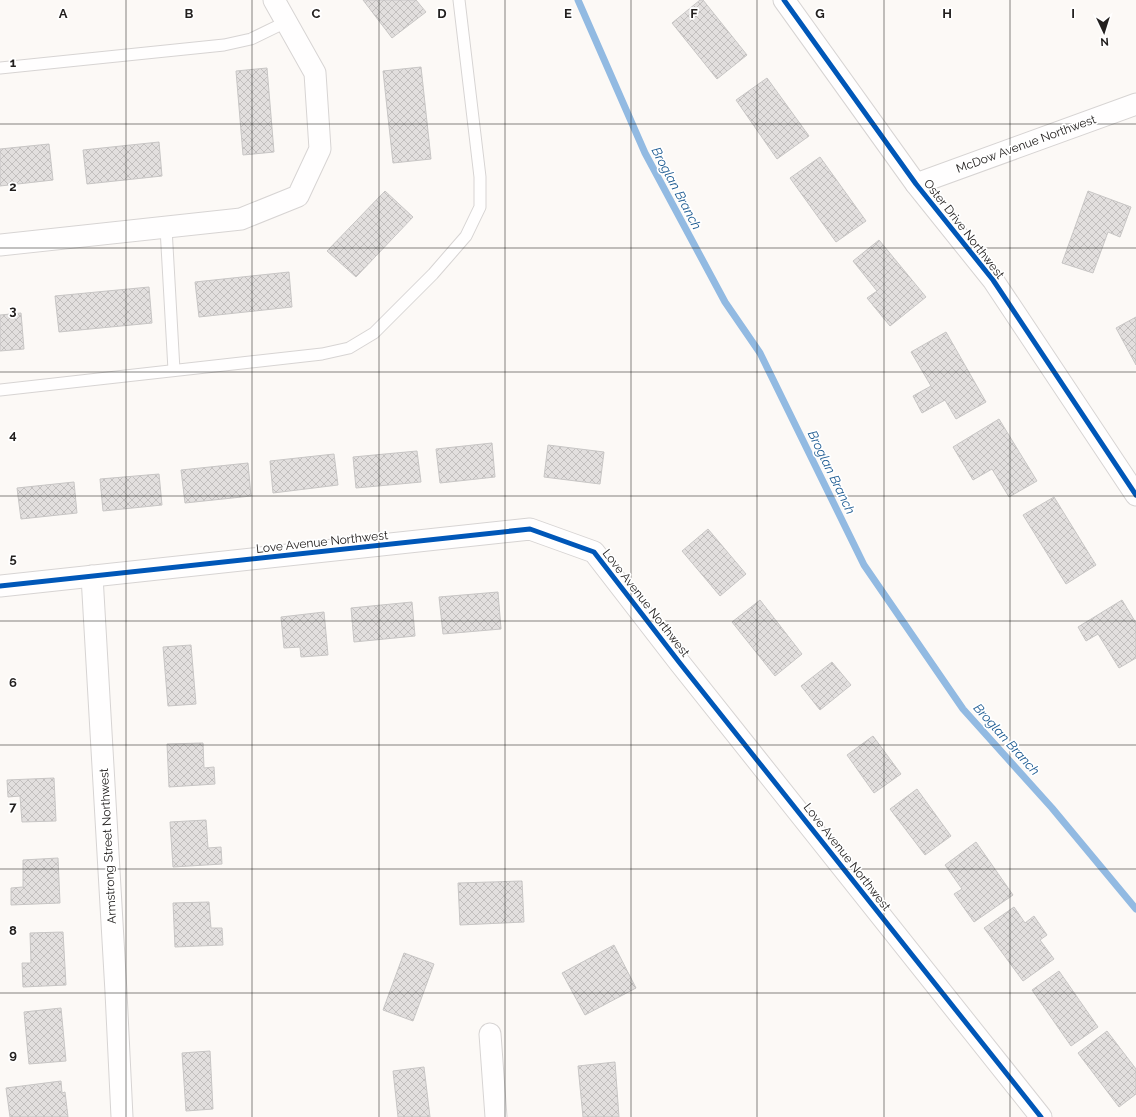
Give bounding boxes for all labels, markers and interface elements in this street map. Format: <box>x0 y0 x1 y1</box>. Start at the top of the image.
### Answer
text: A <box>59 6 68 21</box>
text: B <box>185 6 194 21</box>
text: C <box>312 6 321 21</box>
text: D <box>437 6 447 21</box>
text: E <box>564 6 572 21</box>
text: F <box>690 6 698 21</box>
text: G <box>815 6 825 21</box>
text: H <box>942 6 952 21</box>
text: I <box>1071 6 1075 21</box>
north arrow <box>1084 12 1124 52</box>
text: N <box>1100 35 1109 48</box>
text: 1 <box>10 55 17 70</box>
street label: McDow Avenue Northwest <box>954 112 1098 176</box>
water label: Broglan Branch <box>649 144 705 232</box>
street label: Oster Drive Northwest <box>921 177 1007 281</box>
text: 2 <box>9 179 17 194</box>
text: 3 <box>9 303 17 318</box>
text: 4 <box>9 427 17 442</box>
water label: Broglan Branch <box>805 428 858 517</box>
street label: Love Avenue Northwest <box>255 528 389 556</box>
street label: Love Avenue Northwest <box>600 546 692 660</box>
text: 5 <box>9 551 17 566</box>
text: 6 <box>9 675 17 690</box>
water label: Broglan Branch <box>971 700 1043 778</box>
street label: Armstrong Street Northwest <box>97 768 119 924</box>
text: 7 <box>9 799 17 814</box>
street label: Love Avenue Northwest <box>801 800 893 914</box>
text: 8 <box>9 923 17 938</box>
text: 9 <box>9 1047 17 1062</box>

